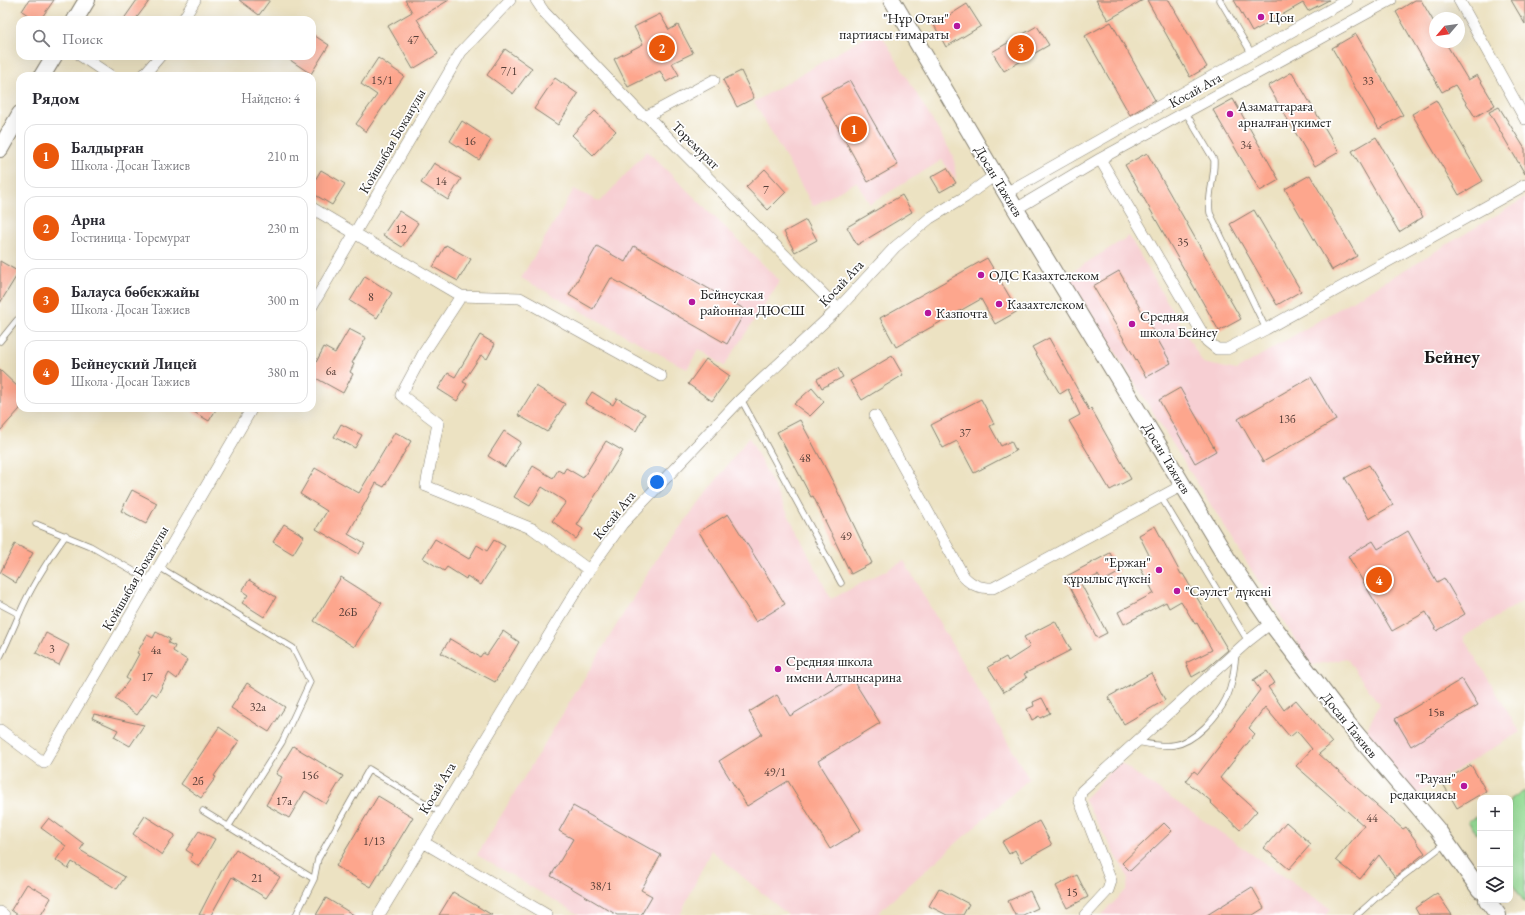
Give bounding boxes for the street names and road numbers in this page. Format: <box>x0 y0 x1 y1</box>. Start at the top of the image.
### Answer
street label: Косай Ата <box>1165 68 1225 112</box>
street label: Койшыбая Боканулы <box>355 85 430 197</box>
street label: Торемурат <box>668 117 724 173</box>
street label: Досан Тажиев <box>971 142 1027 220</box>
street label: Косай Ата <box>815 255 868 310</box>
street label: Досан Тажиев <box>1139 419 1195 497</box>
street label: Косай Ата <box>589 487 639 543</box>
street label: Койшыбая Боканулы <box>98 522 173 634</box>
street label: Досан Тажиев <box>1318 688 1382 762</box>
street label: Косай Ата <box>414 758 460 817</box>

